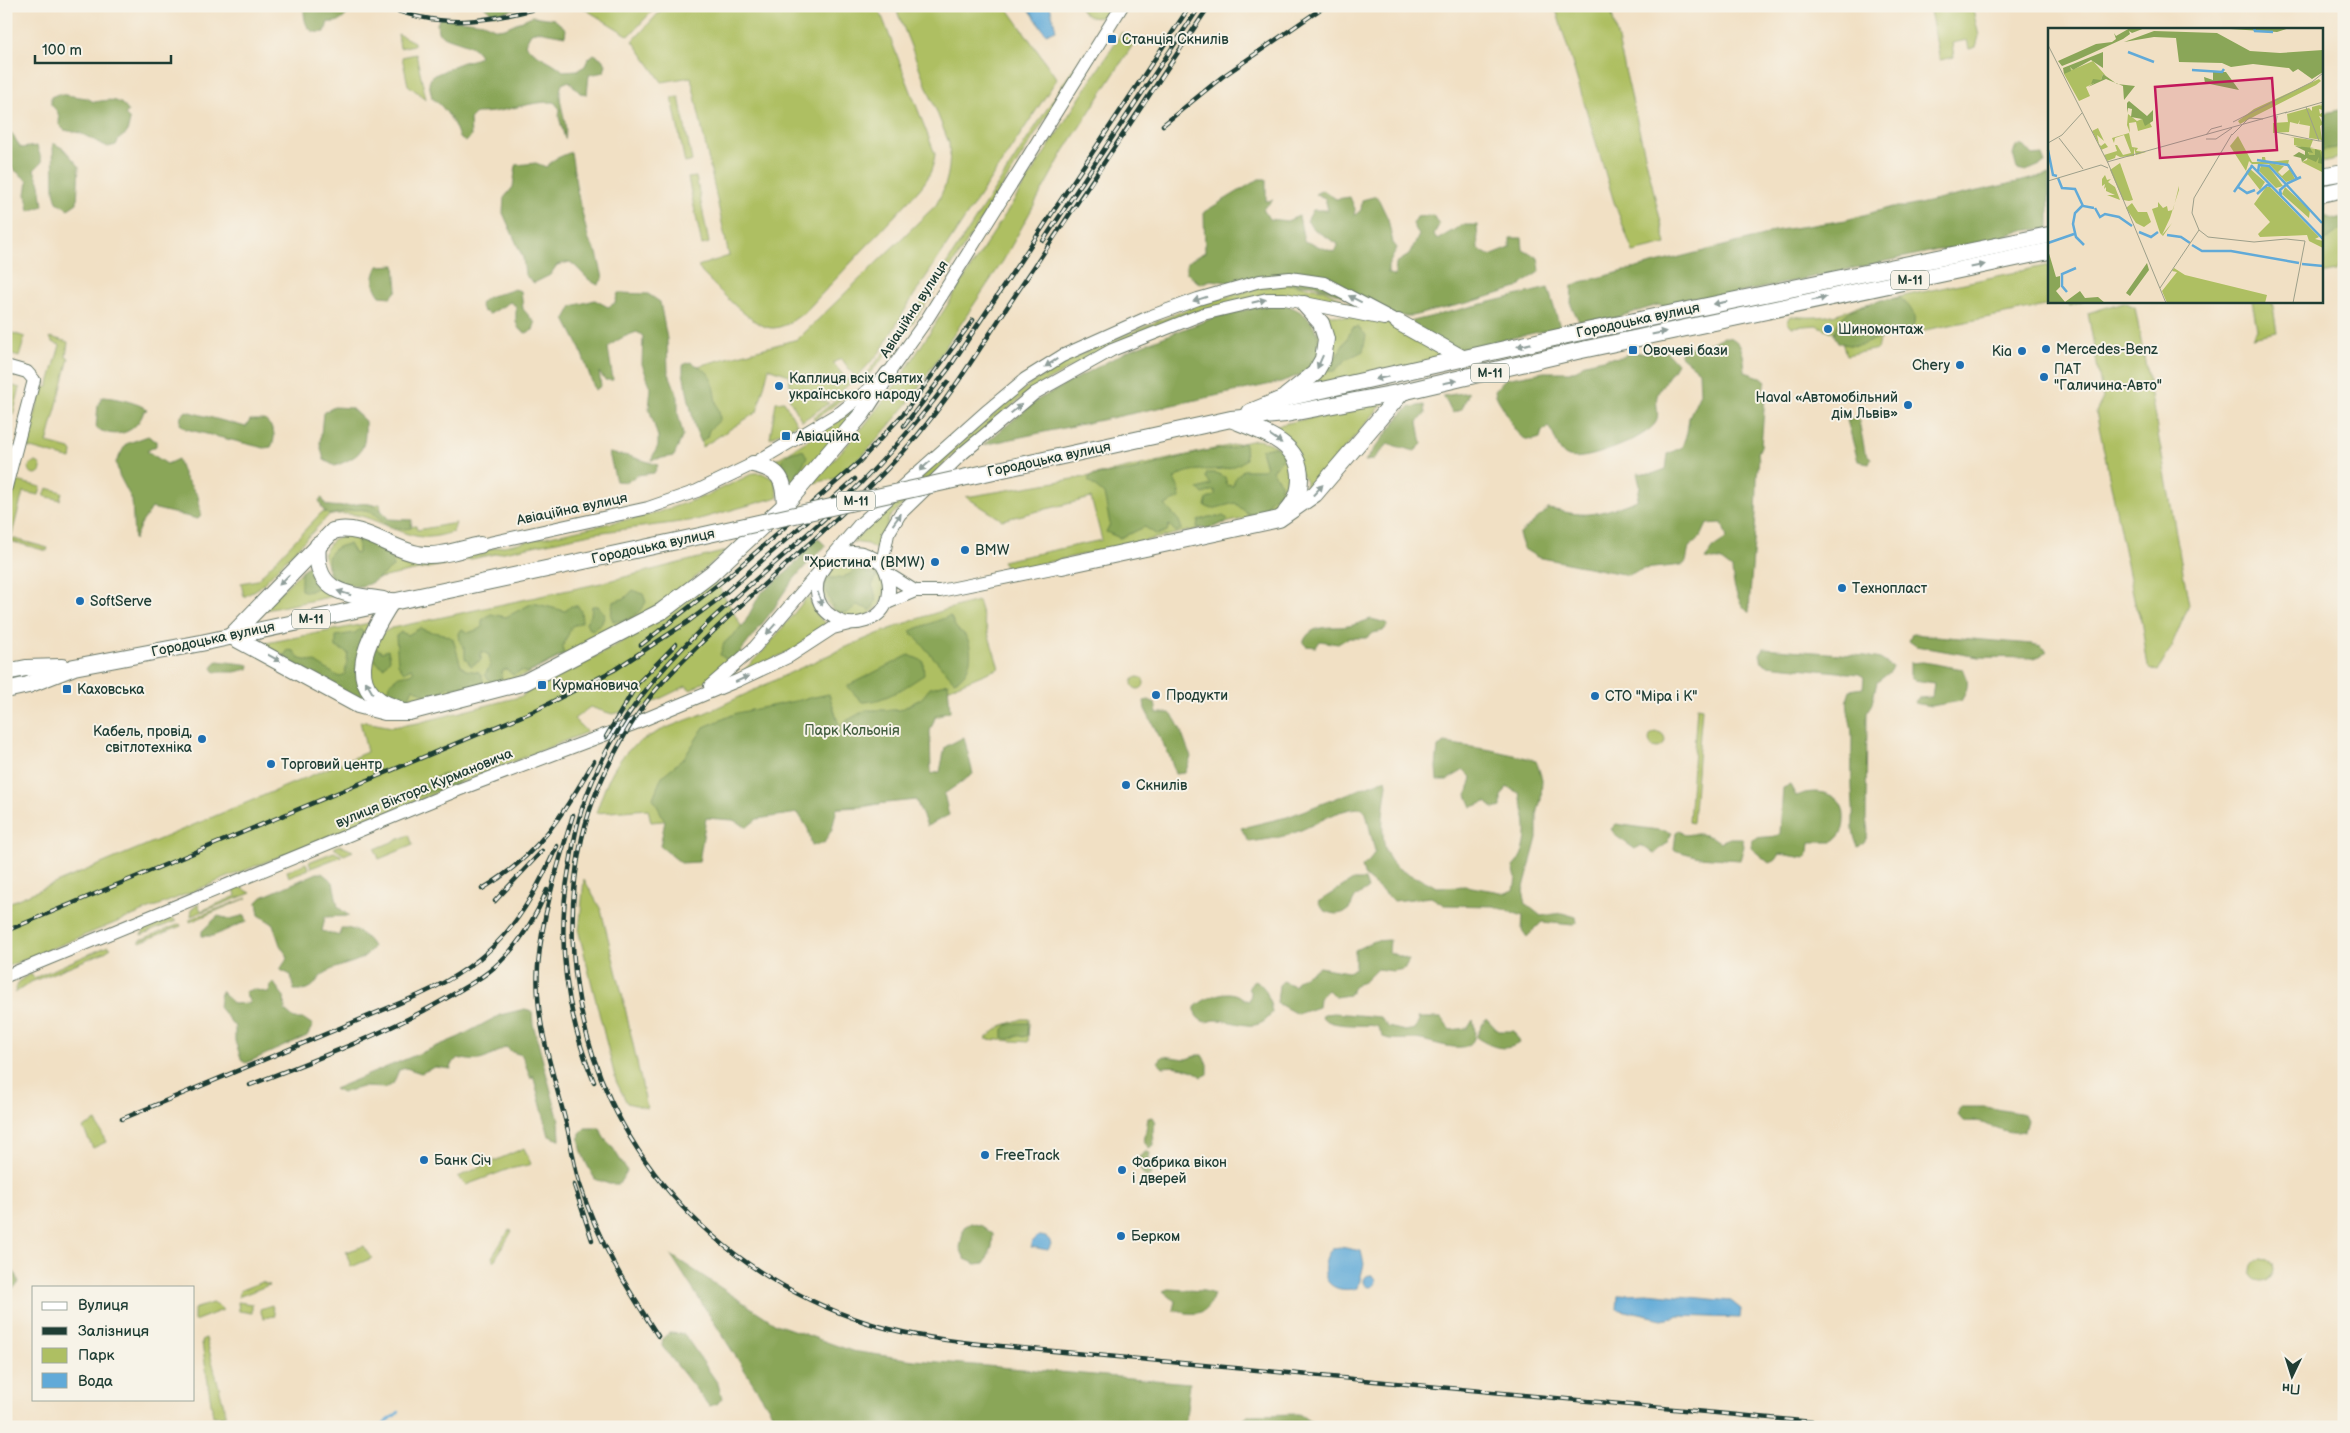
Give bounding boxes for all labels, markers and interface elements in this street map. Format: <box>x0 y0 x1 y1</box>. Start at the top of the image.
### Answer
inset map <box>2048 28 2322 302</box>
place label: Станція Скнилів <box>1122 31 1229 48</box>
scale bar <box>35 32 171 64</box>
marker: Станція Скнилів <box>1106 33 1118 45</box>
text: 100 m <box>42 41 82 60</box>
street label: Авіаційна вулиця <box>876 257 952 362</box>
one-way arrow <box>1970 262 1985 270</box>
road number: М-11 <box>1891 270 1929 290</box>
one-way arrow <box>1192 295 1207 303</box>
one-way arrow <box>1348 295 1362 303</box>
one-way arrow <box>1811 295 1827 303</box>
one-way arrow <box>1251 297 1266 305</box>
street label: Городоцька вулиця <box>1575 299 1701 341</box>
one-way arrow <box>1712 299 1727 307</box>
place label: Шиномонтаж <box>1838 321 1924 338</box>
marker: Шиномонтаж <box>1822 323 1834 335</box>
one-way arrow <box>1651 329 1667 337</box>
one-way arrow <box>1516 341 1532 349</box>
place label: Mercedes-Benz <box>2056 341 2158 358</box>
place label: Овочеві бази <box>1643 342 1728 359</box>
place label: Kia <box>1992 343 2012 360</box>
marker: Mercedes-Benz <box>2040 343 2052 355</box>
marker: Овочеві бази <box>1627 344 1639 356</box>
marker: Kia <box>2016 345 2028 357</box>
one-way arrow <box>1315 355 1324 370</box>
place label: Chery <box>1912 357 1951 374</box>
one-way arrow <box>1044 359 1057 368</box>
marker: Chery <box>1954 359 1966 371</box>
place label: ПАТ "Галичина-Авто" <box>2054 361 2162 394</box>
road number: М-11 <box>1471 363 1509 382</box>
place label: Каплиця всіх Святих українського народу <box>789 370 924 403</box>
marker: ПАТ "Галичина-Авто" <box>2038 371 2050 383</box>
one-way arrow <box>1374 374 1390 382</box>
one-way arrow <box>1443 378 1458 386</box>
marker: Каплиця всіх Святих українського народу <box>773 380 785 392</box>
place label: Haval «Автомобільний дім Львів» <box>1755 389 1898 422</box>
marker: Haval «Автомобільний дім Львів» <box>1902 399 1914 411</box>
one-way arrow <box>1010 403 1023 414</box>
place label: Авіаційна <box>795 428 860 445</box>
marker: Авіаційна <box>780 430 792 442</box>
one-way arrow <box>1269 434 1282 444</box>
street label: Городоцька вулиця <box>986 438 1112 480</box>
one-way arrow <box>919 460 931 472</box>
one-way arrow <box>1312 485 1324 497</box>
street label: Авіаційна вулиця <box>514 489 629 529</box>
road number: М-11 <box>837 492 875 511</box>
one-way arrow <box>892 512 902 526</box>
street label: Городоцька вулиця <box>590 525 716 567</box>
place label: BMW <box>975 542 1010 559</box>
marker: BMW <box>959 544 971 556</box>
place label: "Христина" (BMW) <box>804 554 925 571</box>
marker: "Христина" (BMW) <box>929 556 941 568</box>
one-way arrow <box>278 574 290 586</box>
place label: Технопласт <box>1852 580 1928 597</box>
marker: Технопласт <box>1836 582 1848 594</box>
one-way arrow <box>337 588 352 596</box>
one-way arrow <box>817 592 825 607</box>
place label: SoftServe <box>90 593 152 610</box>
marker: SoftServe <box>74 595 86 607</box>
road number: М-11 <box>292 610 330 628</box>
street label: Городоцька вулиця <box>150 618 276 660</box>
one-way arrow <box>765 623 777 635</box>
one-way arrow <box>267 654 281 662</box>
one-way arrow <box>735 674 749 682</box>
place label: Курмановича <box>552 677 639 694</box>
marker: Курмановича <box>536 679 548 691</box>
one-way arrow <box>365 680 374 693</box>
place label: Каховська <box>77 681 145 698</box>
marker: Каховська <box>61 683 73 695</box>
place label: Продукти <box>1166 687 1228 704</box>
place label: СТО "Міра і К" <box>1605 688 1698 705</box>
marker: Продукти <box>1150 689 1162 701</box>
marker: СТО "Міра і К" <box>1589 690 1601 702</box>
park label: Парк Кольонія <box>804 722 900 739</box>
place label: Кабель, провід, світлотехніка <box>93 723 193 756</box>
marker: Кабель, провід, світлотехніка <box>196 733 208 745</box>
street label: вулиця Віктора Курмановича <box>333 744 516 831</box>
place label: Торговий центр <box>281 756 382 773</box>
marker: Торговий центр <box>265 758 277 770</box>
place label: Скнилів <box>1136 777 1188 794</box>
marker: Скнилів <box>1120 779 1132 791</box>
place label: FreeTrack <box>995 1147 1060 1164</box>
marker: FreeTrack <box>979 1149 991 1161</box>
place label: Банк Січ <box>434 1152 491 1169</box>
marker: Банк Січ <box>418 1154 430 1166</box>
place label: Фабрика вікон і дверей <box>1132 1154 1227 1187</box>
marker: Фабрика вікон і дверей <box>1116 1164 1128 1176</box>
place label: Берком <box>1131 1228 1180 1245</box>
marker: Берком <box>1115 1230 1127 1242</box>
legend <box>32 1286 195 1400</box>
text: Вулиця <box>78 1296 129 1315</box>
text: Залізниця <box>78 1322 149 1341</box>
text: Парк <box>78 1346 115 1365</box>
north arrow <box>2268 1350 2318 1400</box>
text: Вода <box>78 1372 113 1391</box>
text: Пн <box>2281 1379 2301 1398</box>

